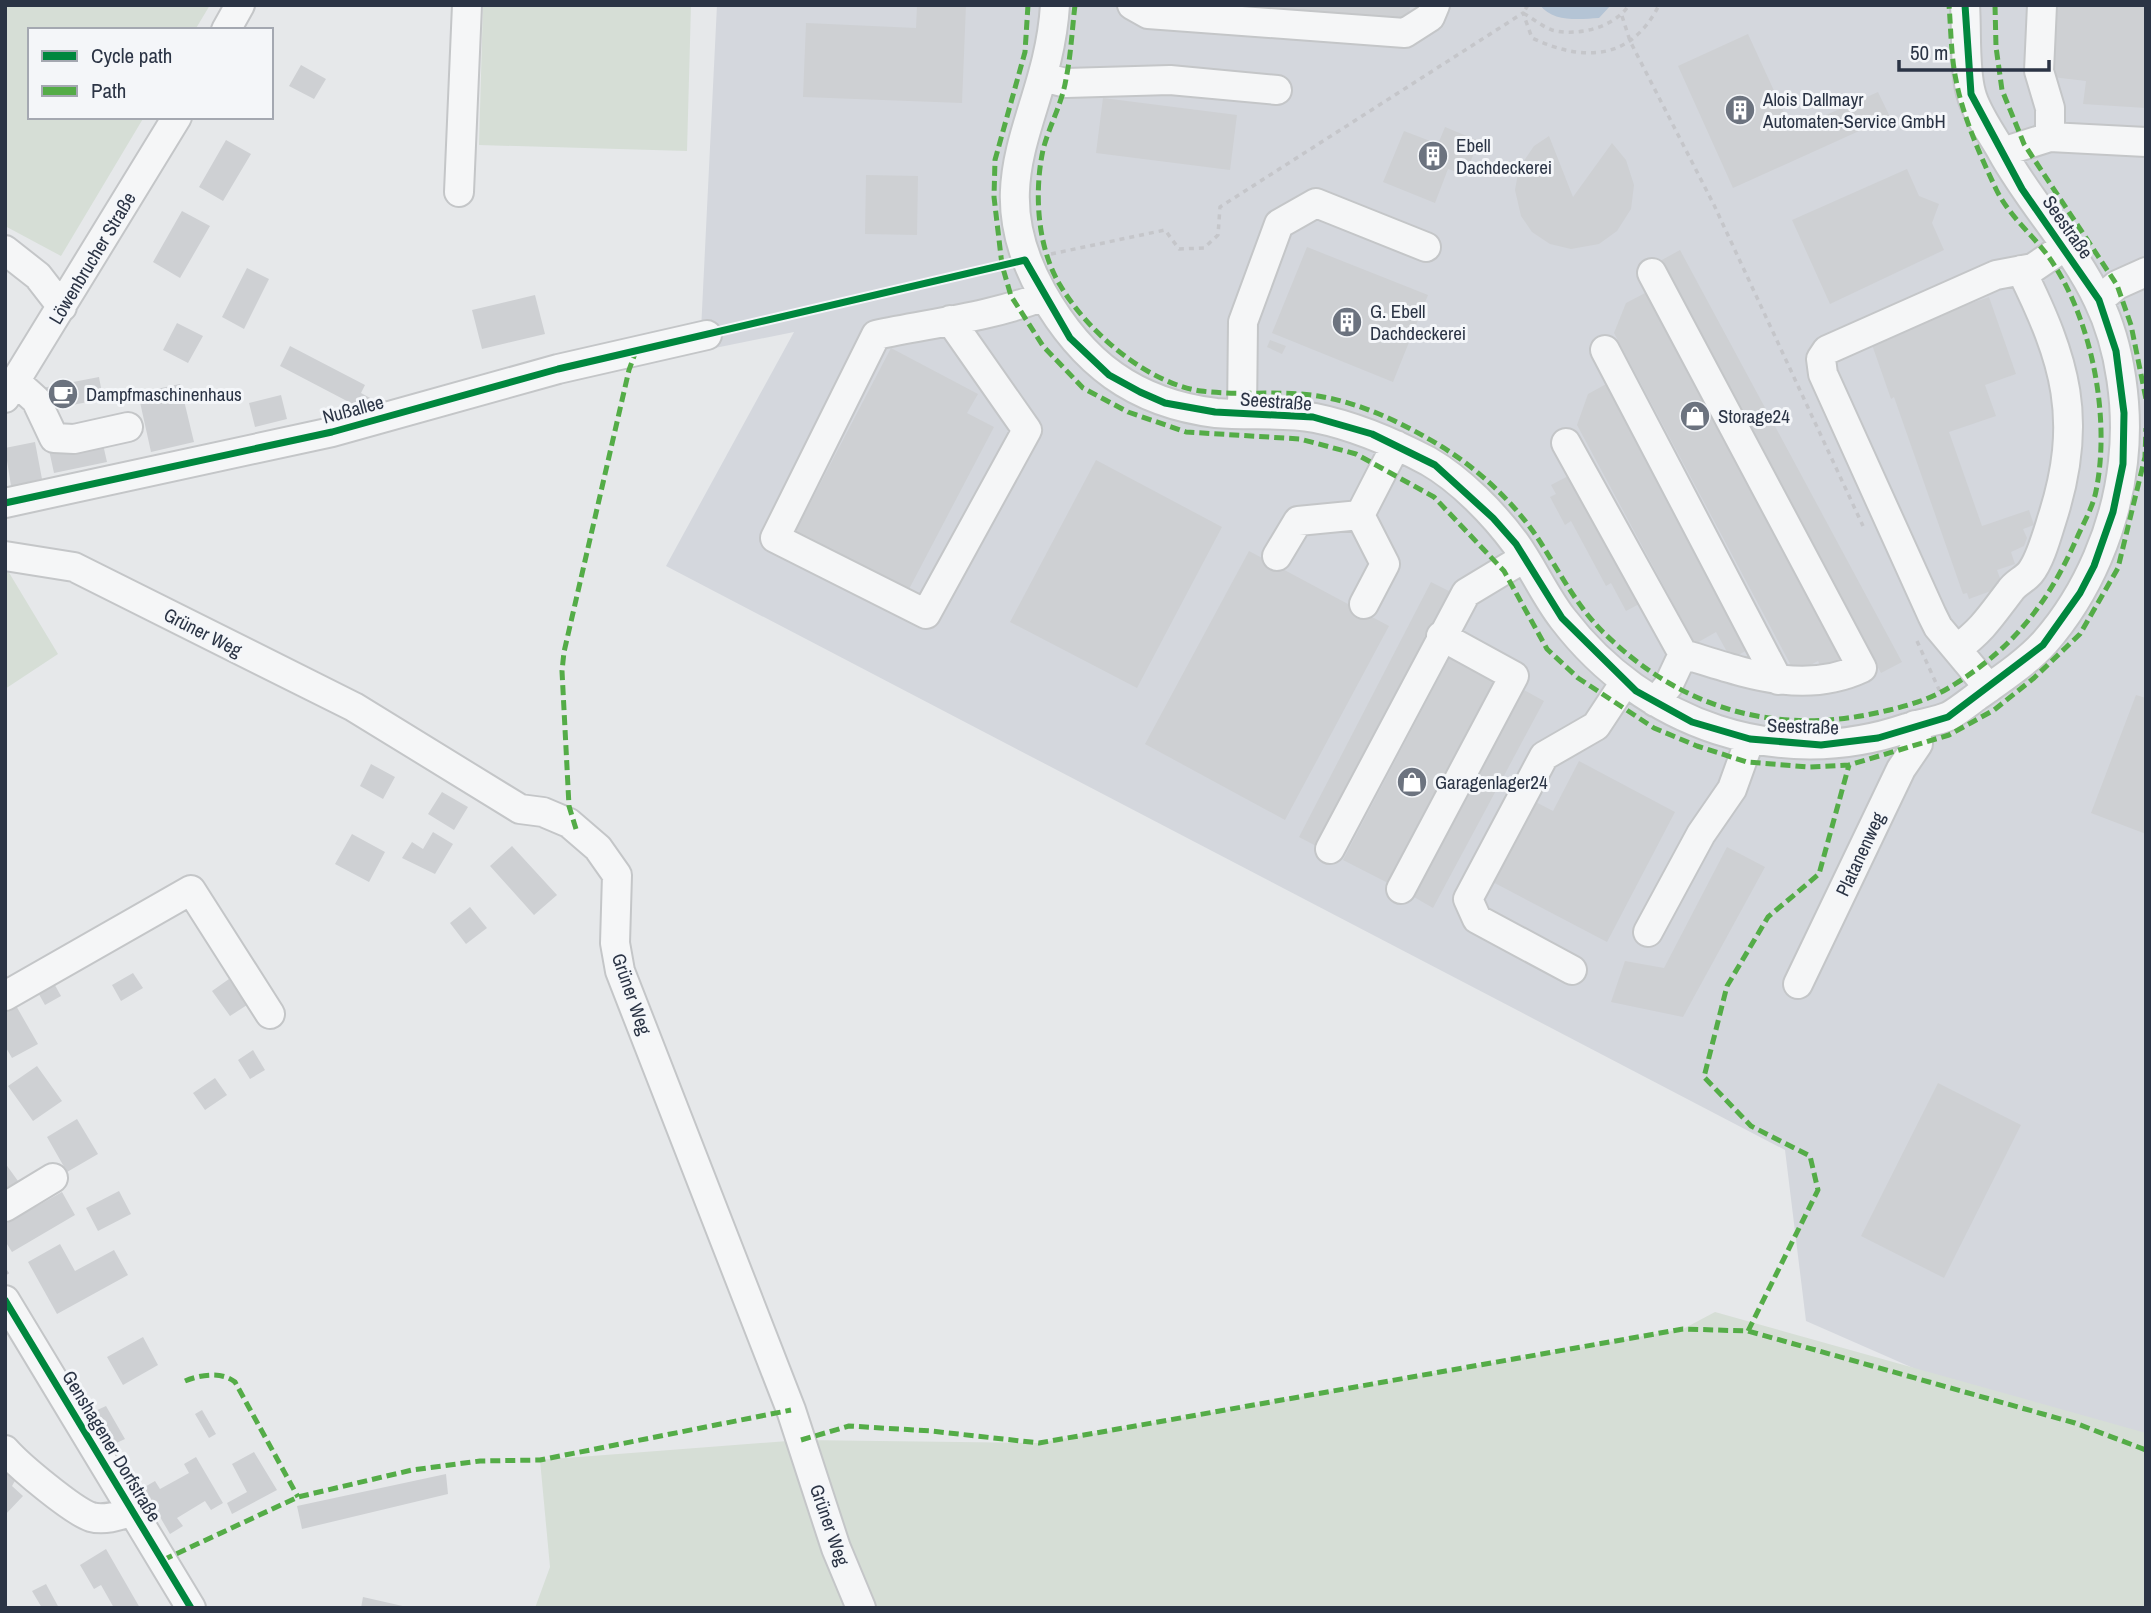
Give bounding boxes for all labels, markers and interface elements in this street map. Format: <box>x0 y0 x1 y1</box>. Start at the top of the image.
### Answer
legend <box>28 28 273 119</box>
scale bar <box>1899 28 2050 72</box>
text: 50 m <box>1910 38 1948 67</box>
text: Cycle path <box>91 41 172 70</box>
text: Path <box>91 76 126 105</box>
place label: Alois Dallmayr Automaten-Service GmbH <box>1762 86 1946 134</box>
building icon: Alois Dallmayr Automaten-Service GmbH <box>1723 93 1757 127</box>
place label: Ebell Dachdeckerei <box>1456 132 1552 180</box>
building icon: Ebell Dachdeckerei <box>1416 139 1450 173</box>
street label: Löwenbrucher Straße <box>42 187 142 329</box>
street label: Seestraße <box>2037 190 2099 264</box>
place label: G. Ebell Dachdeckerei <box>1370 298 1466 346</box>
building icon: G. Ebell Dachdeckerei <box>1330 305 1364 339</box>
cafe icon: Dampfmaschinenhaus <box>46 377 80 411</box>
place label: Dampfmaschinenhaus <box>86 381 242 407</box>
street label: Seestraße <box>1239 386 1313 416</box>
street label: Nußallee <box>320 388 386 430</box>
shop icon: Storage24 <box>1678 399 1712 433</box>
place label: Storage24 <box>1718 403 1790 429</box>
street label: Grüner Weg <box>159 601 247 663</box>
street label: Seestraße <box>1767 712 1839 740</box>
shop icon: Garagenlager24 <box>1395 765 1429 799</box>
place label: Garagenlager24 <box>1435 769 1548 795</box>
street label: Platanenweg <box>1829 807 1891 900</box>
street label: Grüner Weg <box>606 950 658 1039</box>
street label: Genshagener Dorfstraße <box>56 1365 168 1527</box>
street label: Grüner Weg <box>804 1481 856 1570</box>

